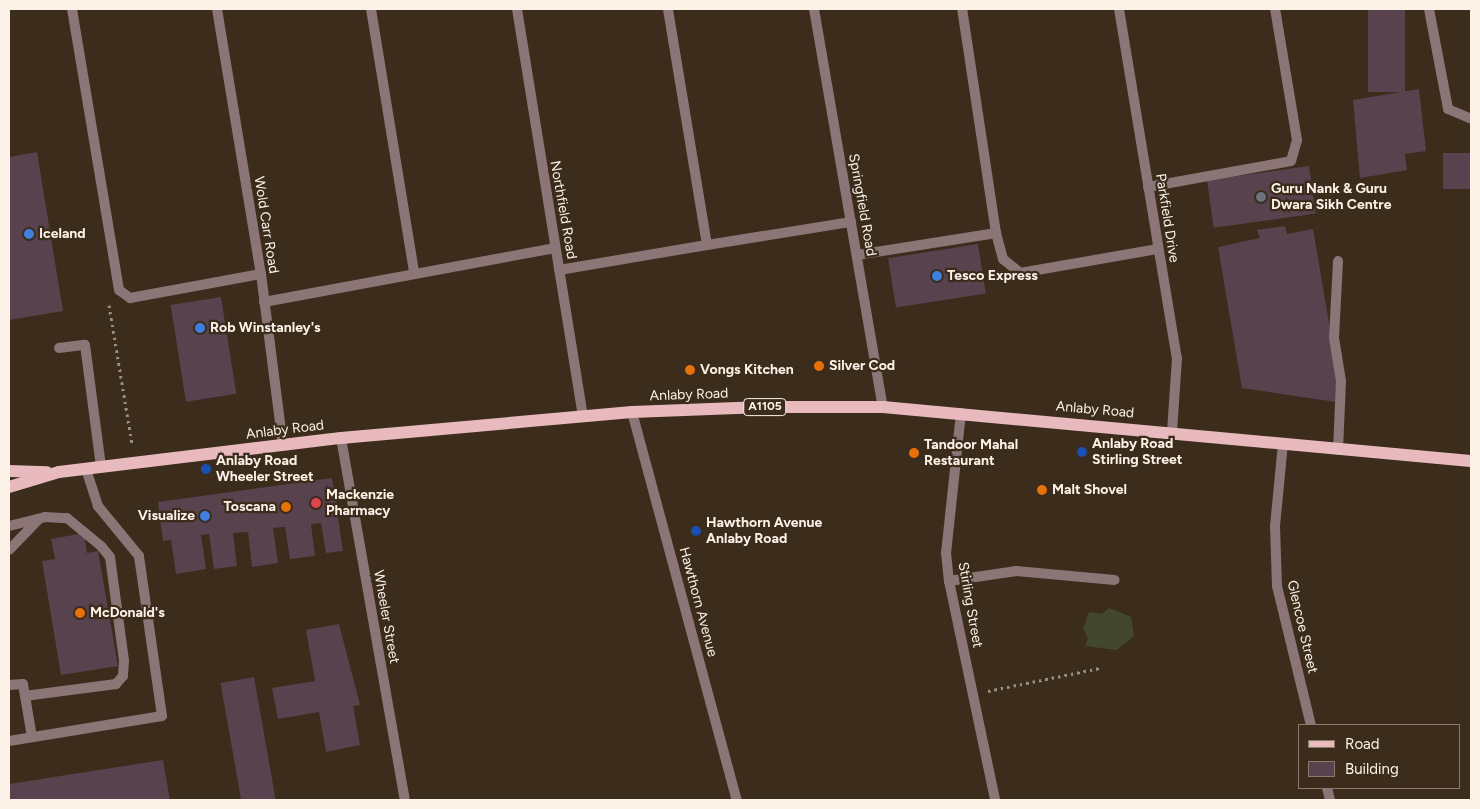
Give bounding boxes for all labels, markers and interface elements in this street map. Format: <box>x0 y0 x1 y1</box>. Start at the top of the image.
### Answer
street label: Springfield Road <box>845 152 879 258</box>
street label: Northfield Road <box>546 159 580 261</box>
street label: Parkfield Drive <box>1152 172 1182 264</box>
street label: Wold Carr Road <box>250 175 282 275</box>
place label: Guru Nank & Guru Dwara Sikh Centre <box>1271 181 1391 213</box>
marker: Guru Nank & Guru Dwara Sikh Centre <box>1255 191 1267 203</box>
place label: Iceland <box>39 226 86 242</box>
marker: Iceland <box>23 228 35 240</box>
place label: Tesco Express <box>947 268 1038 284</box>
marker: Tesco Express <box>931 270 943 282</box>
place label: Rob Winstanley's <box>210 320 321 336</box>
marker: Rob Winstanley's <box>194 322 206 334</box>
place label: Silver Cod <box>829 358 895 374</box>
marker: Silver Cod <box>813 360 825 372</box>
place label: Vongs Kitchen <box>700 362 794 378</box>
marker: Vongs Kitchen <box>684 364 696 376</box>
street label: Anlaby Road <box>649 385 729 405</box>
road number: A1105 <box>742 398 788 417</box>
street label: Anlaby Road <box>1055 398 1135 422</box>
street label: Anlaby Road <box>245 417 325 443</box>
place label: Anlaby Road Stirling Street <box>1092 436 1182 468</box>
place label: Tandoor Mahal Restaurant <box>924 437 1018 470</box>
marker: Anlaby Road Stirling Street <box>1076 446 1088 458</box>
marker: Tandoor Mahal Restaurant <box>908 447 920 459</box>
place label: Anlaby Road Wheeler Street <box>216 453 314 486</box>
marker: Anlaby Road Wheeler Street <box>200 463 212 475</box>
place label: Malt Shovel <box>1052 482 1127 498</box>
marker: Malt Shovel <box>1036 484 1048 496</box>
place label: Mackenzie Pharmacy <box>326 487 394 520</box>
marker: Mackenzie Pharmacy <box>310 497 322 509</box>
place label: Toscana <box>224 499 276 515</box>
marker: Toscana <box>280 501 292 513</box>
place label: Visualize <box>138 508 195 524</box>
marker: Visualize <box>199 510 211 522</box>
place label: Hawthorn Avenue Anlaby Road <box>706 515 822 548</box>
marker: Hawthorn Avenue Anlaby Road <box>690 525 702 537</box>
street label: Hawthorn Avenue <box>675 545 721 659</box>
street label: Stirling Street <box>954 561 986 649</box>
street label: Wheeler Street <box>370 569 402 665</box>
street label: Glencoe Street <box>1283 579 1321 675</box>
place label: McDonald's <box>90 605 165 621</box>
marker: McDonald's <box>74 607 86 619</box>
legend <box>1298 724 1460 789</box>
text: Road <box>1345 735 1380 753</box>
text: Building <box>1345 760 1399 778</box>

